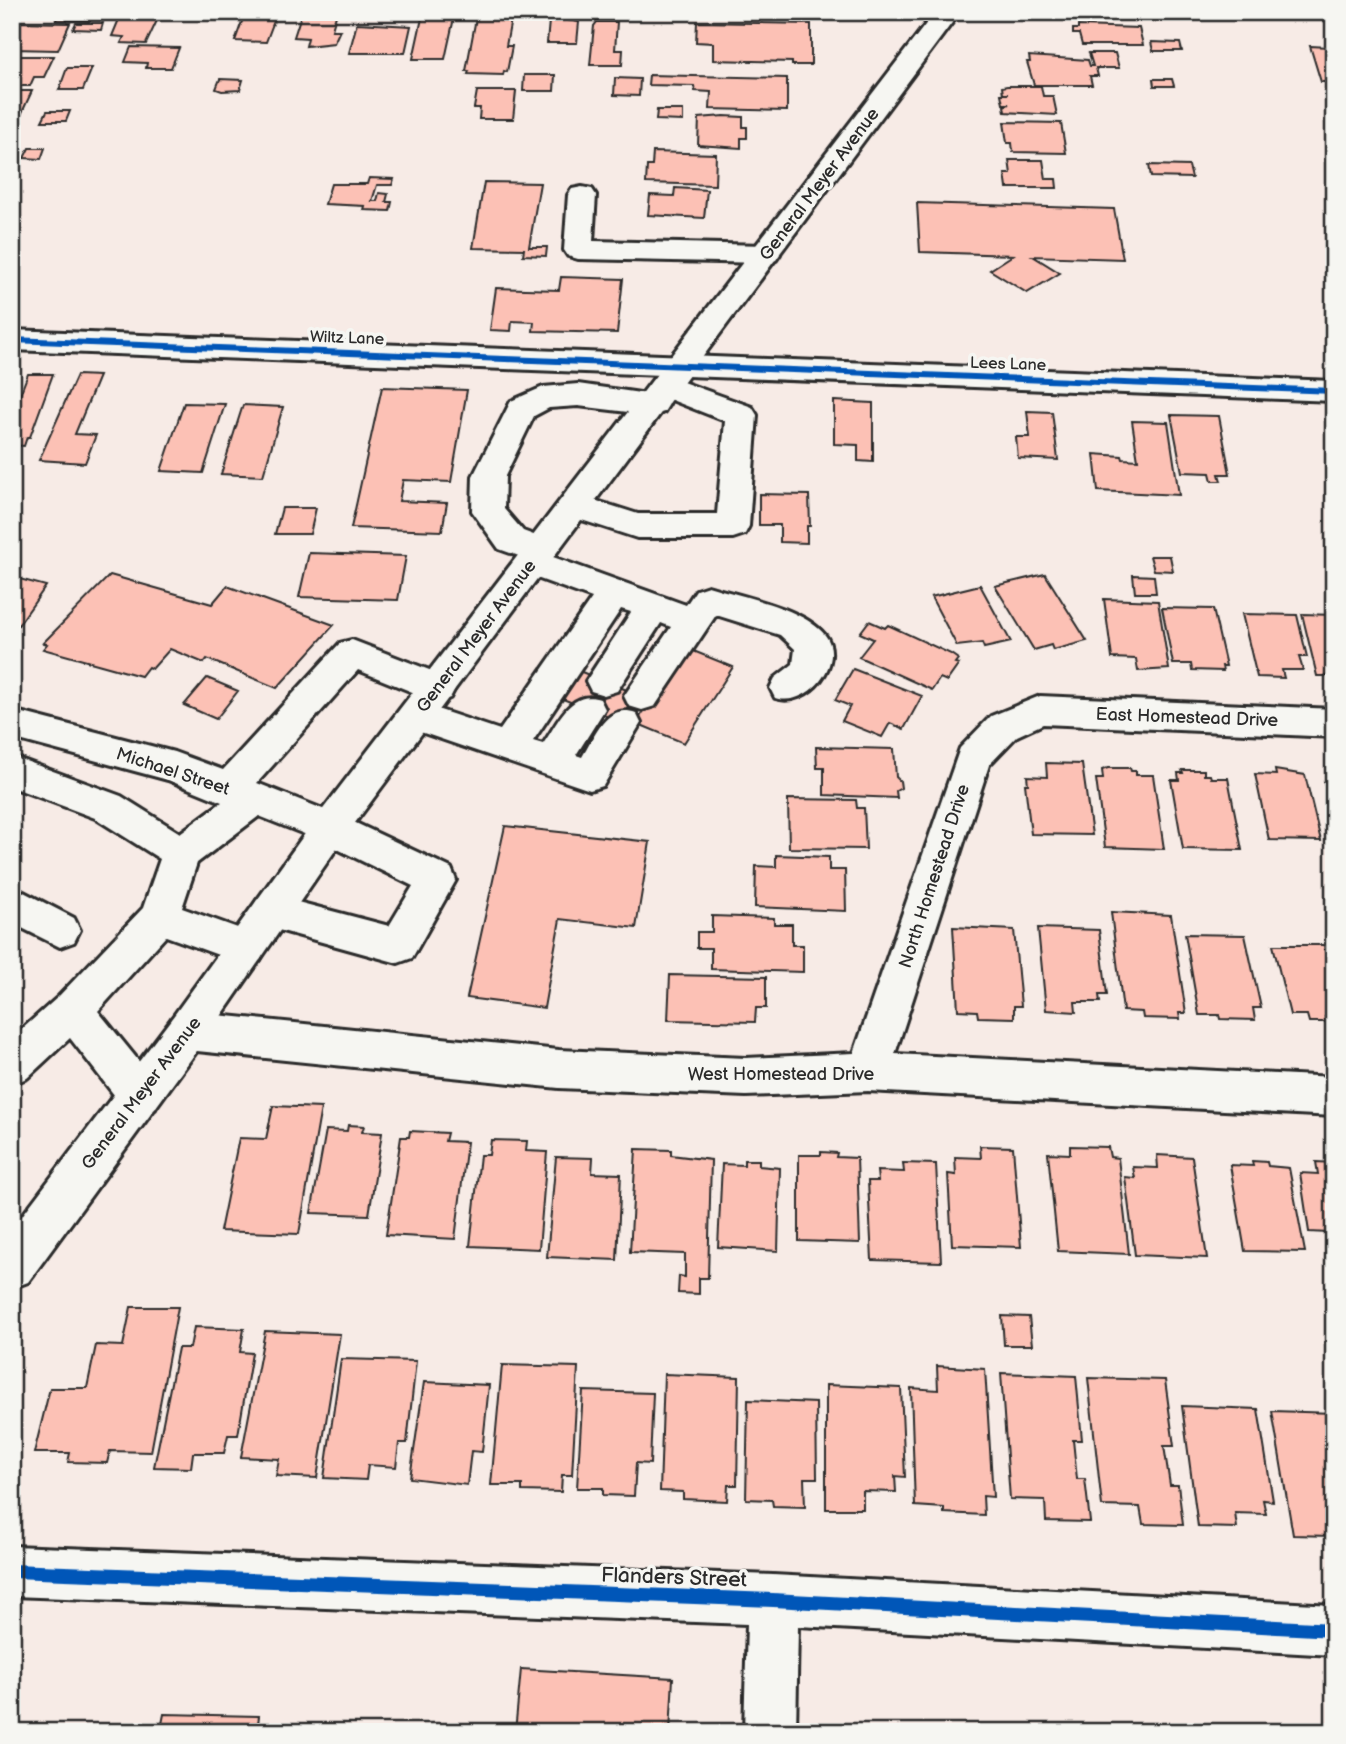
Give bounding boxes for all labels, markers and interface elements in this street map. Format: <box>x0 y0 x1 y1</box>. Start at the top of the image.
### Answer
street label: General Meyer Avenue <box>755 104 884 265</box>
street label: Wiltz Lane <box>309 328 385 349</box>
street label: Lees Lane <box>970 354 1047 375</box>
street label: General Meyer Avenue <box>412 556 541 717</box>
street label: East Homestead Drive <box>1095 704 1279 731</box>
street label: Michael Street <box>113 743 233 800</box>
street label: North Homestead Drive <box>895 781 974 971</box>
street label: General Meyer Avenue <box>77 1013 206 1174</box>
street label: West Homestead Drive <box>688 1064 875 1085</box>
street label: Flanders Street <box>601 1562 748 1593</box>

